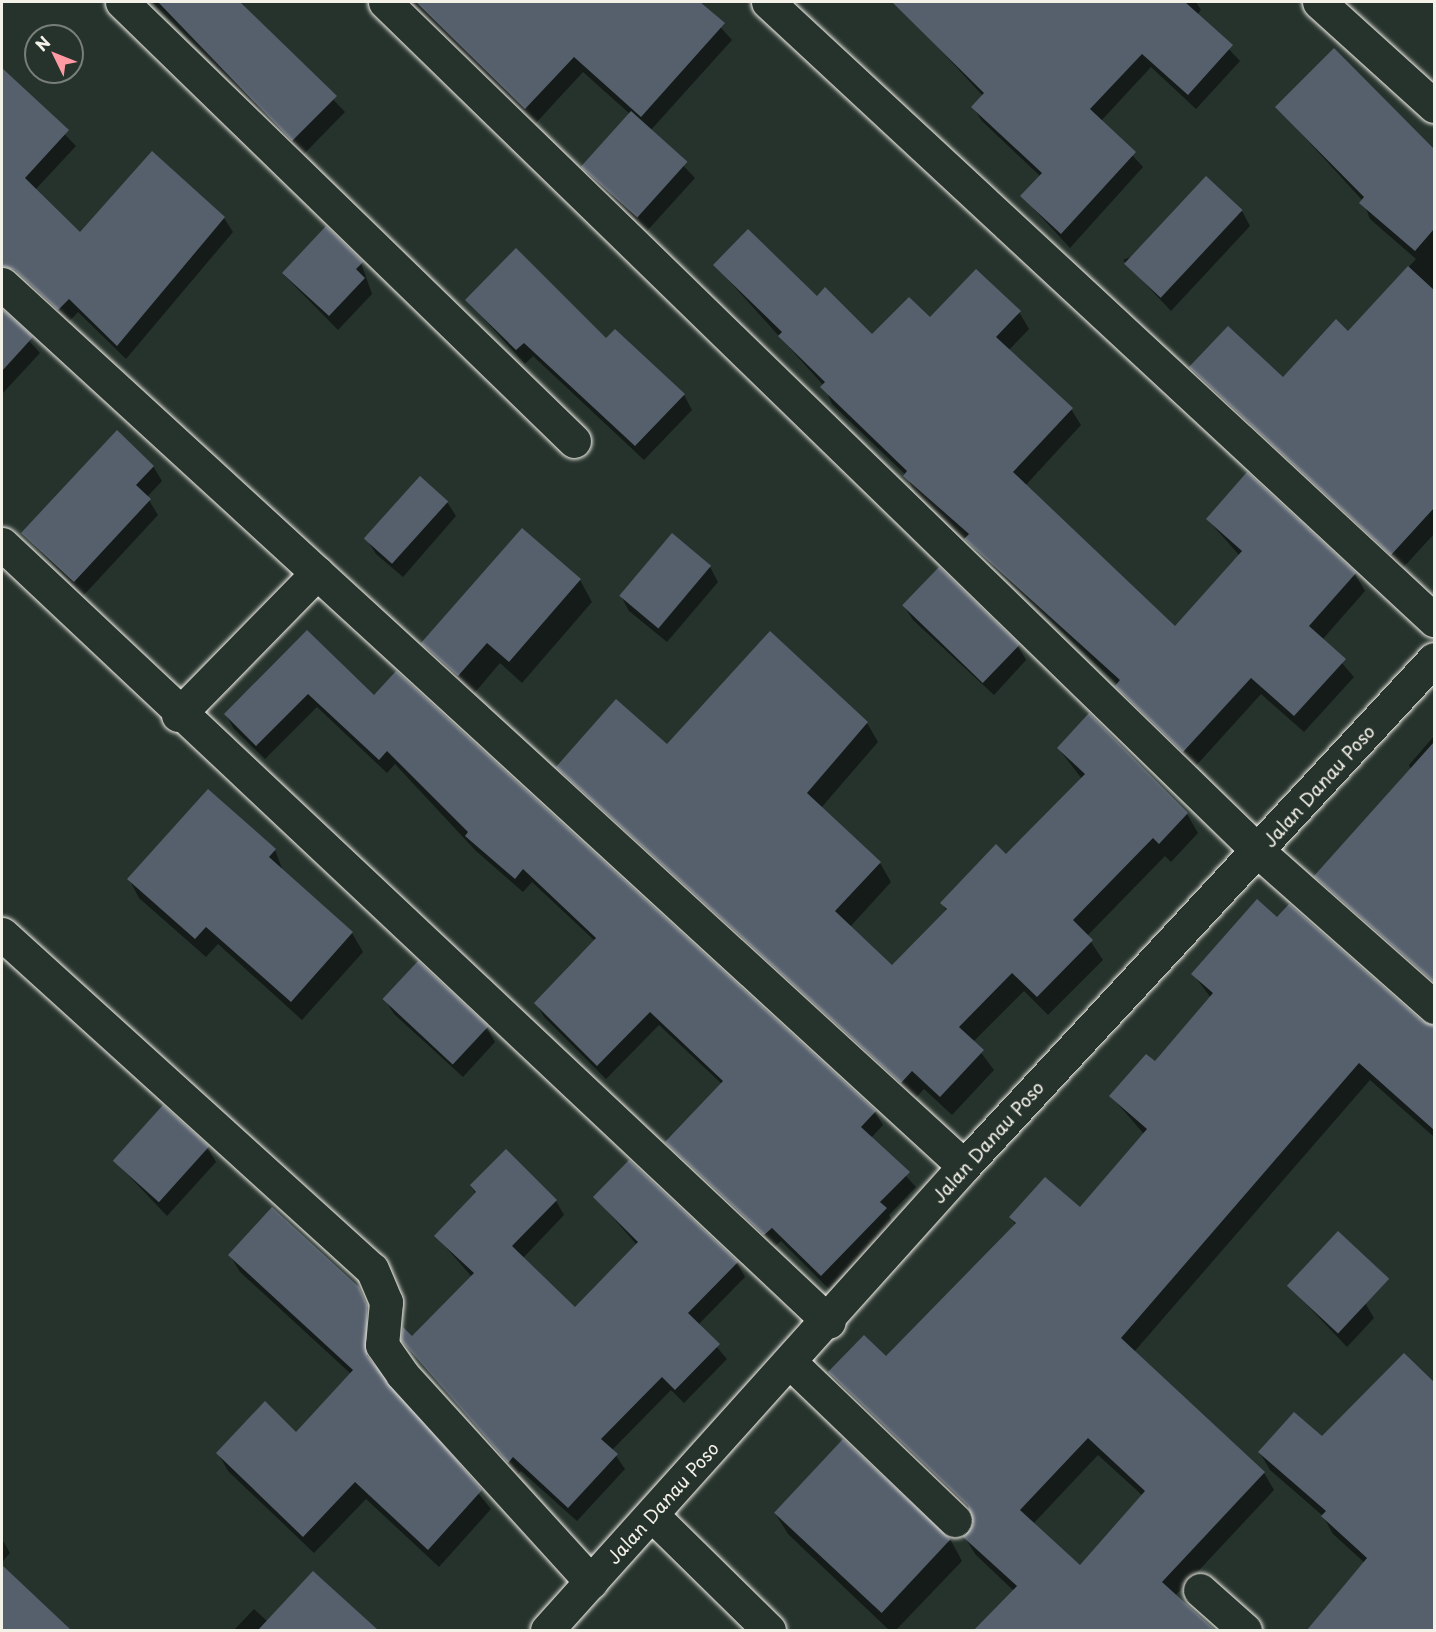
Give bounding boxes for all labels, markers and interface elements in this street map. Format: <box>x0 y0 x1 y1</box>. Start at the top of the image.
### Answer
north arrow <box>24 24 84 84</box>
text: N <box>29 30 55 56</box>
street label: Jalan Danau Poso <box>1259 721 1379 851</box>
street label: Jalan Danau Poso <box>928 1077 1048 1207</box>
street label: Jalan Danau Poso <box>603 1438 723 1568</box>

